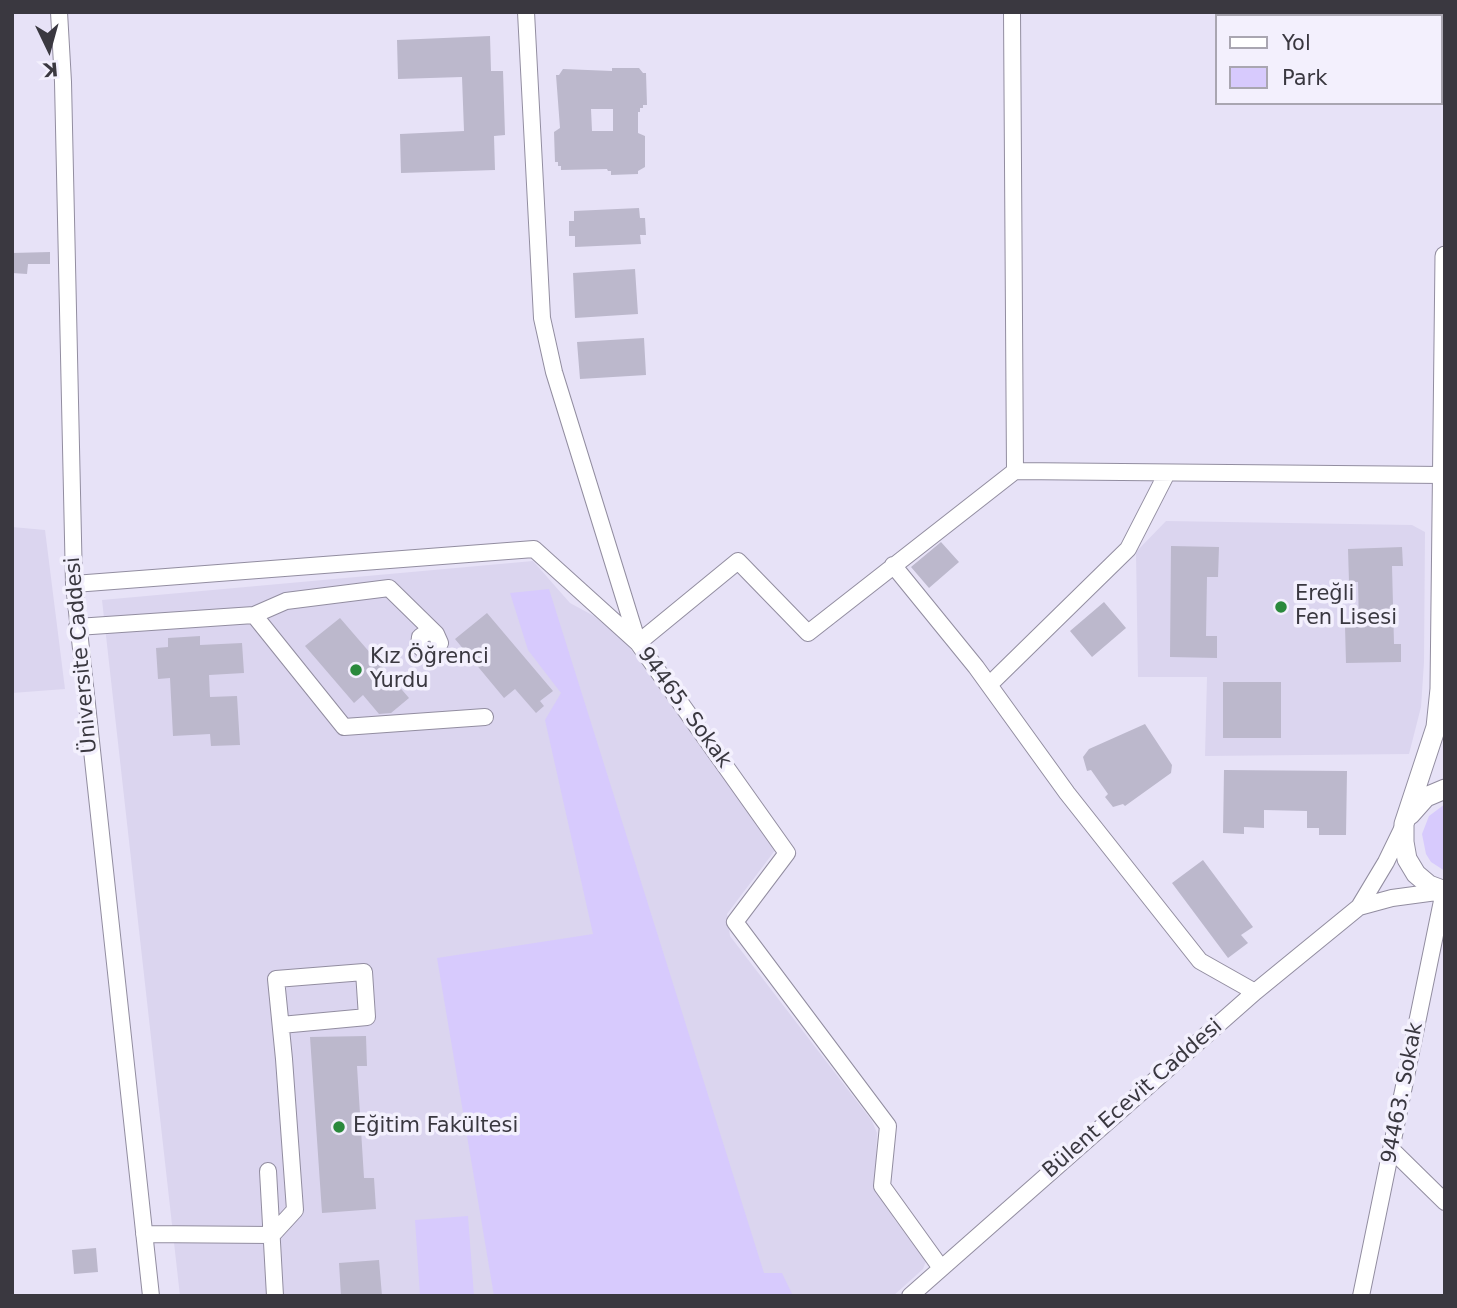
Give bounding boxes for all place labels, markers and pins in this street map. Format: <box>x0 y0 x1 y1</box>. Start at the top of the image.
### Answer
place label: Ereğli Fen Lisesi <box>1295 582 1397 632</box>
marker: Ereğli Fen Lisesi <box>1273 599 1289 615</box>
place label: Kız Öğrenci Yurdu <box>370 645 489 695</box>
marker: Kız Öğrenci Yurdu <box>348 662 364 678</box>
place label: Eğitim Fakültesi <box>353 1114 518 1140</box>
marker: Eğitim Fakültesi <box>331 1119 347 1135</box>

